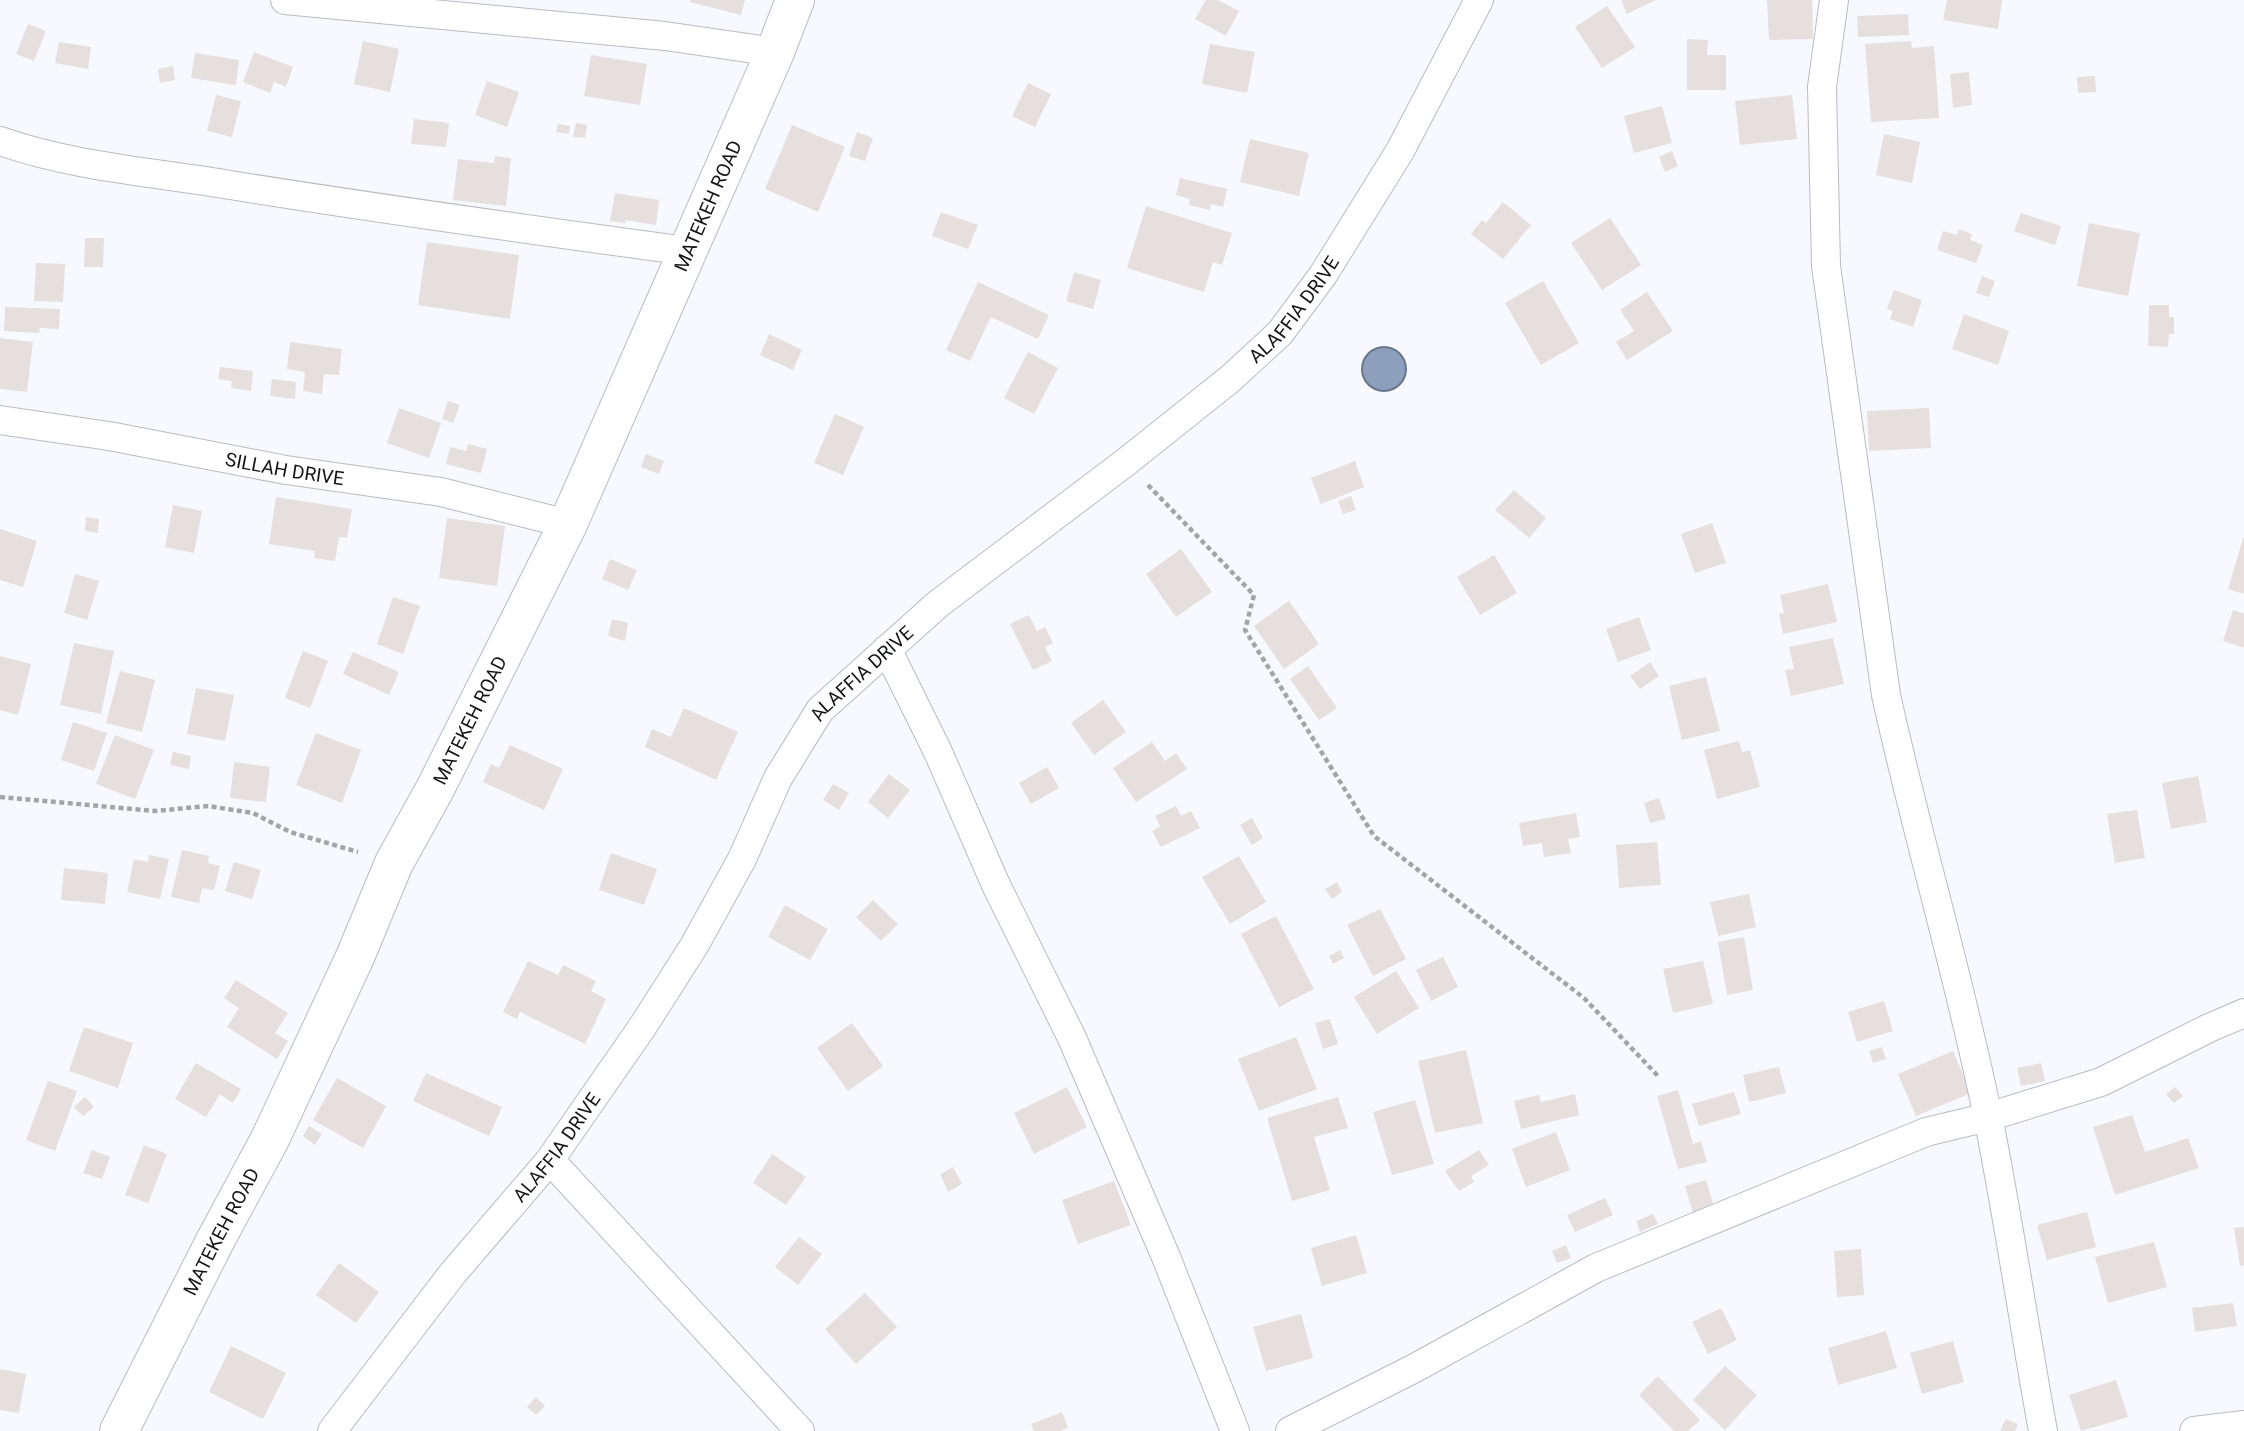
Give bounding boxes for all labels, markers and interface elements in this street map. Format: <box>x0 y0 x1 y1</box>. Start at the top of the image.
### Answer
street label: MATEKEH ROAD <box>669 137 746 275</box>
street label: ALAFFIA DRIVE <box>1244 252 1344 368</box>
street label: SILLAH DRIVE <box>223 447 346 490</box>
street label: ALAFFIA DRIVE <box>805 621 918 725</box>
street label: MATEKEH ROAD <box>428 652 511 788</box>
street label: ALAFFIA DRIVE <box>508 1088 605 1207</box>
street label: MATEKEH ROAD <box>178 1164 264 1299</box>

